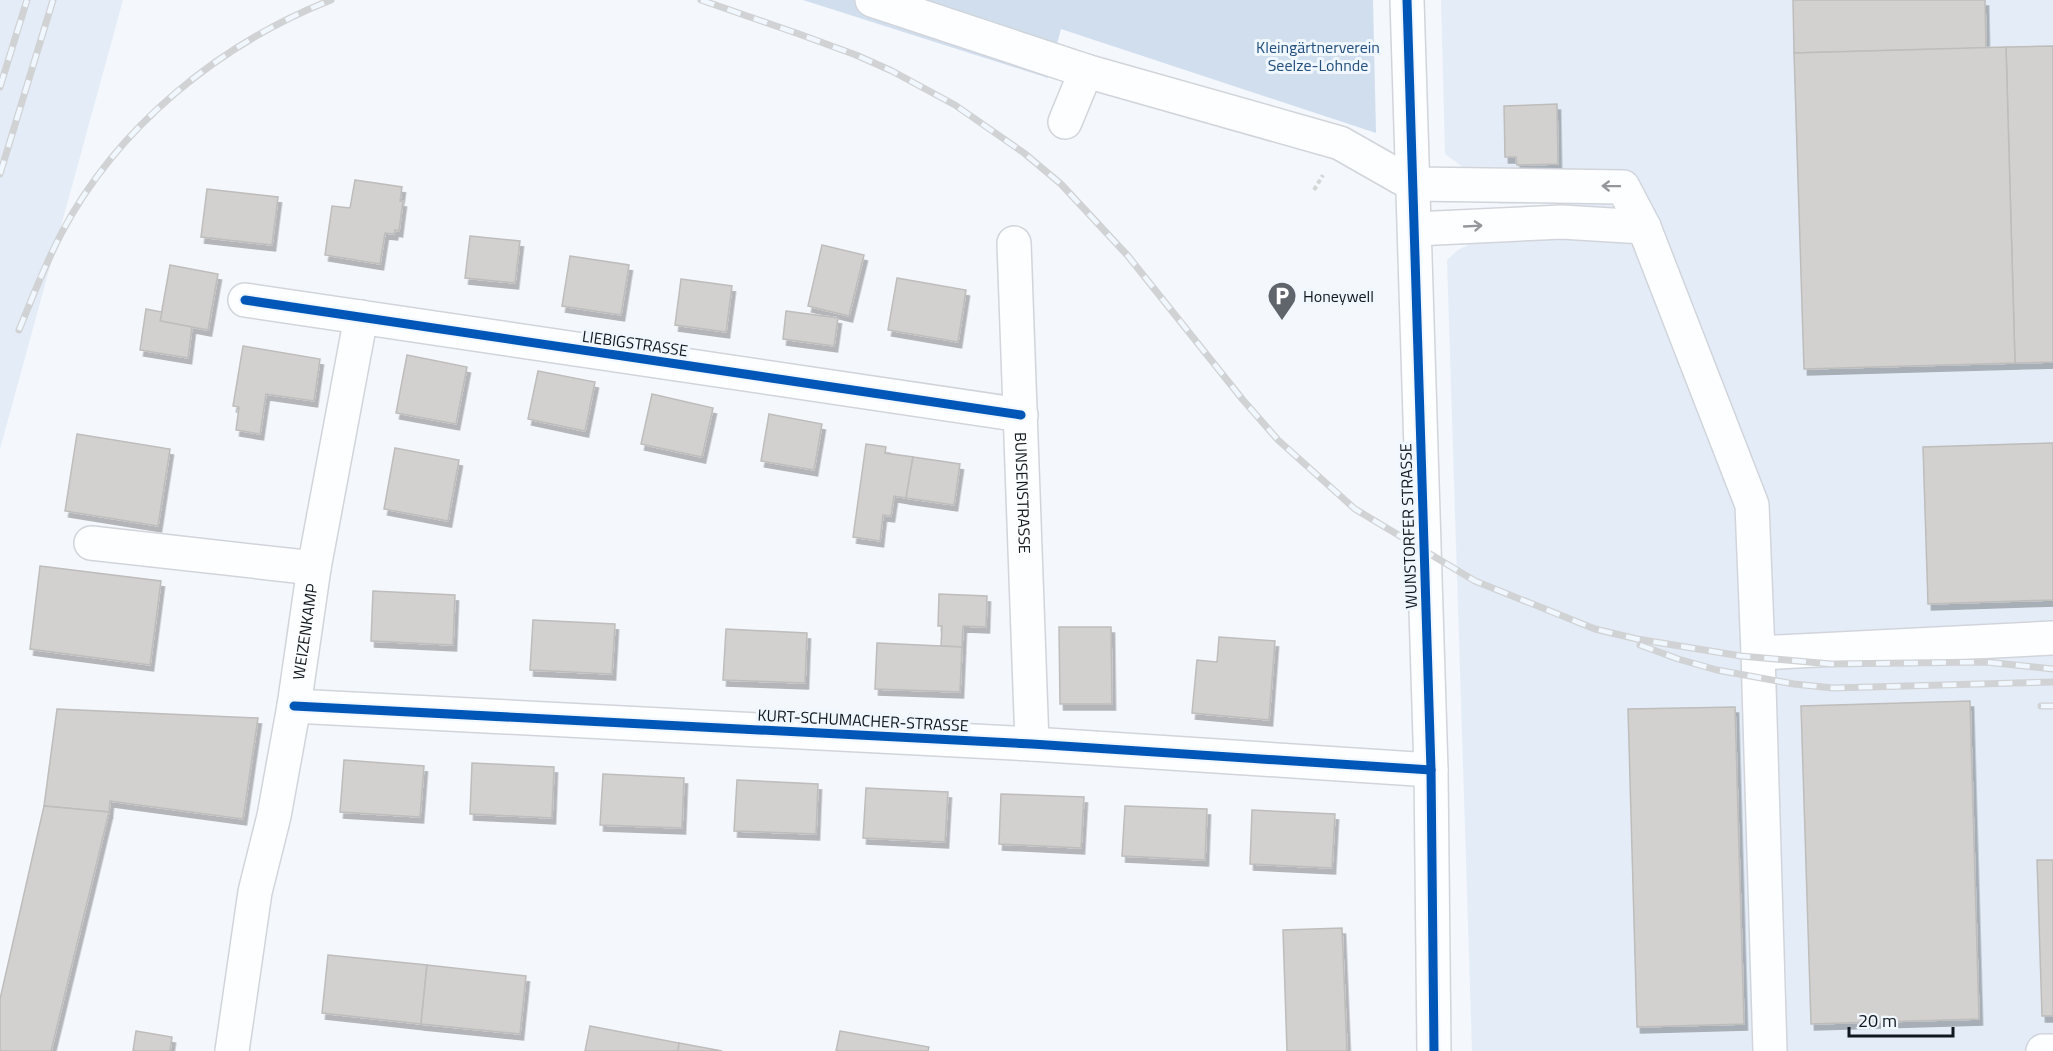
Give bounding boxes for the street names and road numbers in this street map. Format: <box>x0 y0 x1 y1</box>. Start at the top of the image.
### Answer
street label: LIEBIGSTRASSE <box>581 324 690 362</box>
street label: BUNSENSTRASSE <box>1009 431 1037 554</box>
street label: WUNSTORFER STRASSE <box>1393 443 1423 609</box>
street label: WEIZENKAMP <box>286 582 324 681</box>
street label: KURT-SCHUMACHER-STRASSE <box>757 702 969 738</box>

